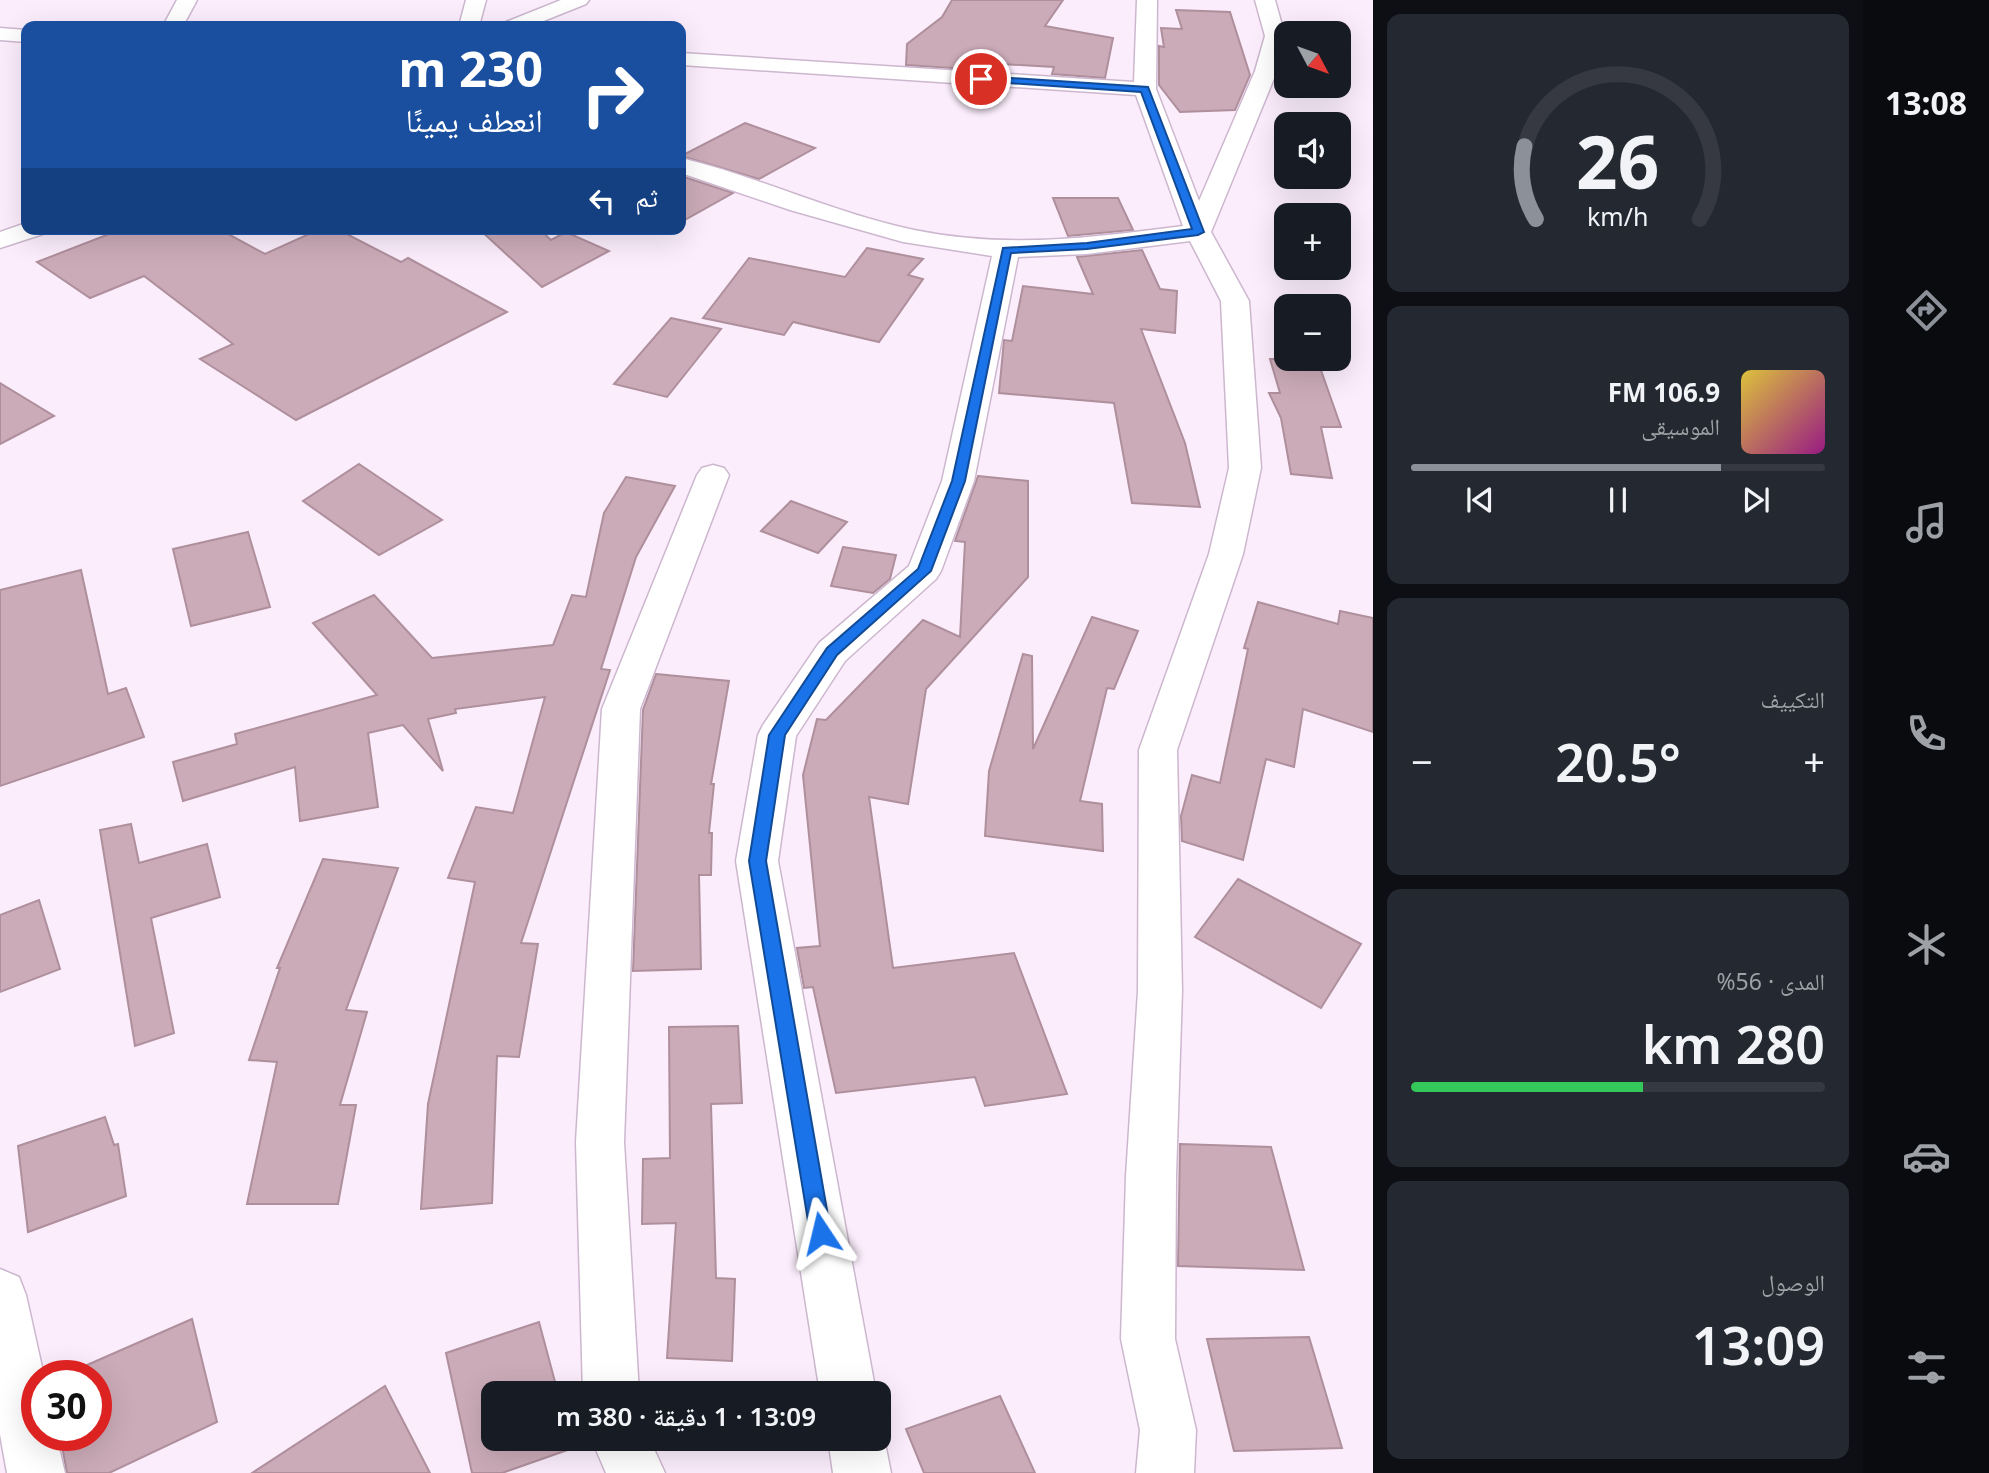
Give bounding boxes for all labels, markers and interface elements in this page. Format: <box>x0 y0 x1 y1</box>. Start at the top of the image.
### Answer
north arrow <box>1274 21 1351 98</box>
map controls <box>1274 21 1351 371</box>
text: 230 m <box>398 35 543 101</box>
icon: right <box>567 49 658 140</box>
pin <box>951 49 1011 109</box>
icon: arrive <box>962 60 1000 98</box>
text: 13:08 <box>1885 81 1967 124</box>
text: انعطف يمينًا <box>406 98 543 141</box>
text: 26 <box>1576 111 1660 210</box>
button: sound <box>1274 112 1351 189</box>
text: ثم <box>635 179 658 215</box>
icon: left <box>583 182 621 220</box>
text: km/h <box>1587 199 1649 233</box>
button: + <box>1274 203 1351 280</box>
icon: directions <box>1902 286 1951 335</box>
button: − <box>1274 294 1351 371</box>
text: 106.9 FM <box>1608 374 1720 410</box>
text: الموسيقى <box>1641 410 1720 442</box>
icon: previous <box>1461 481 1499 519</box>
icon: pause <box>1599 481 1637 519</box>
icon: next <box>1737 481 1775 519</box>
icon: music <box>1902 498 1951 547</box>
text: التكييف <box>1760 683 1825 715</box>
icon: phone <box>1902 709 1951 758</box>
text: 20.5° <box>1555 726 1681 797</box>
text: − <box>1411 735 1433 787</box>
text: + <box>1803 735 1825 787</box>
icon: climate <box>1902 920 1951 969</box>
text: المدى · 56% <box>1716 965 1825 997</box>
text: 280 km <box>1642 1008 1825 1079</box>
icon: car <box>1902 1132 1951 1181</box>
position arrow <box>784 1196 858 1270</box>
text: الوصول <box>1761 1266 1825 1298</box>
text: 13:09 <box>1692 1309 1825 1380</box>
icon: filters <box>1902 1343 1951 1392</box>
speed limit sign: 30 <box>21 1360 112 1451</box>
text: 13:09 · 1 دقيقة · 380 m <box>556 1398 816 1434</box>

